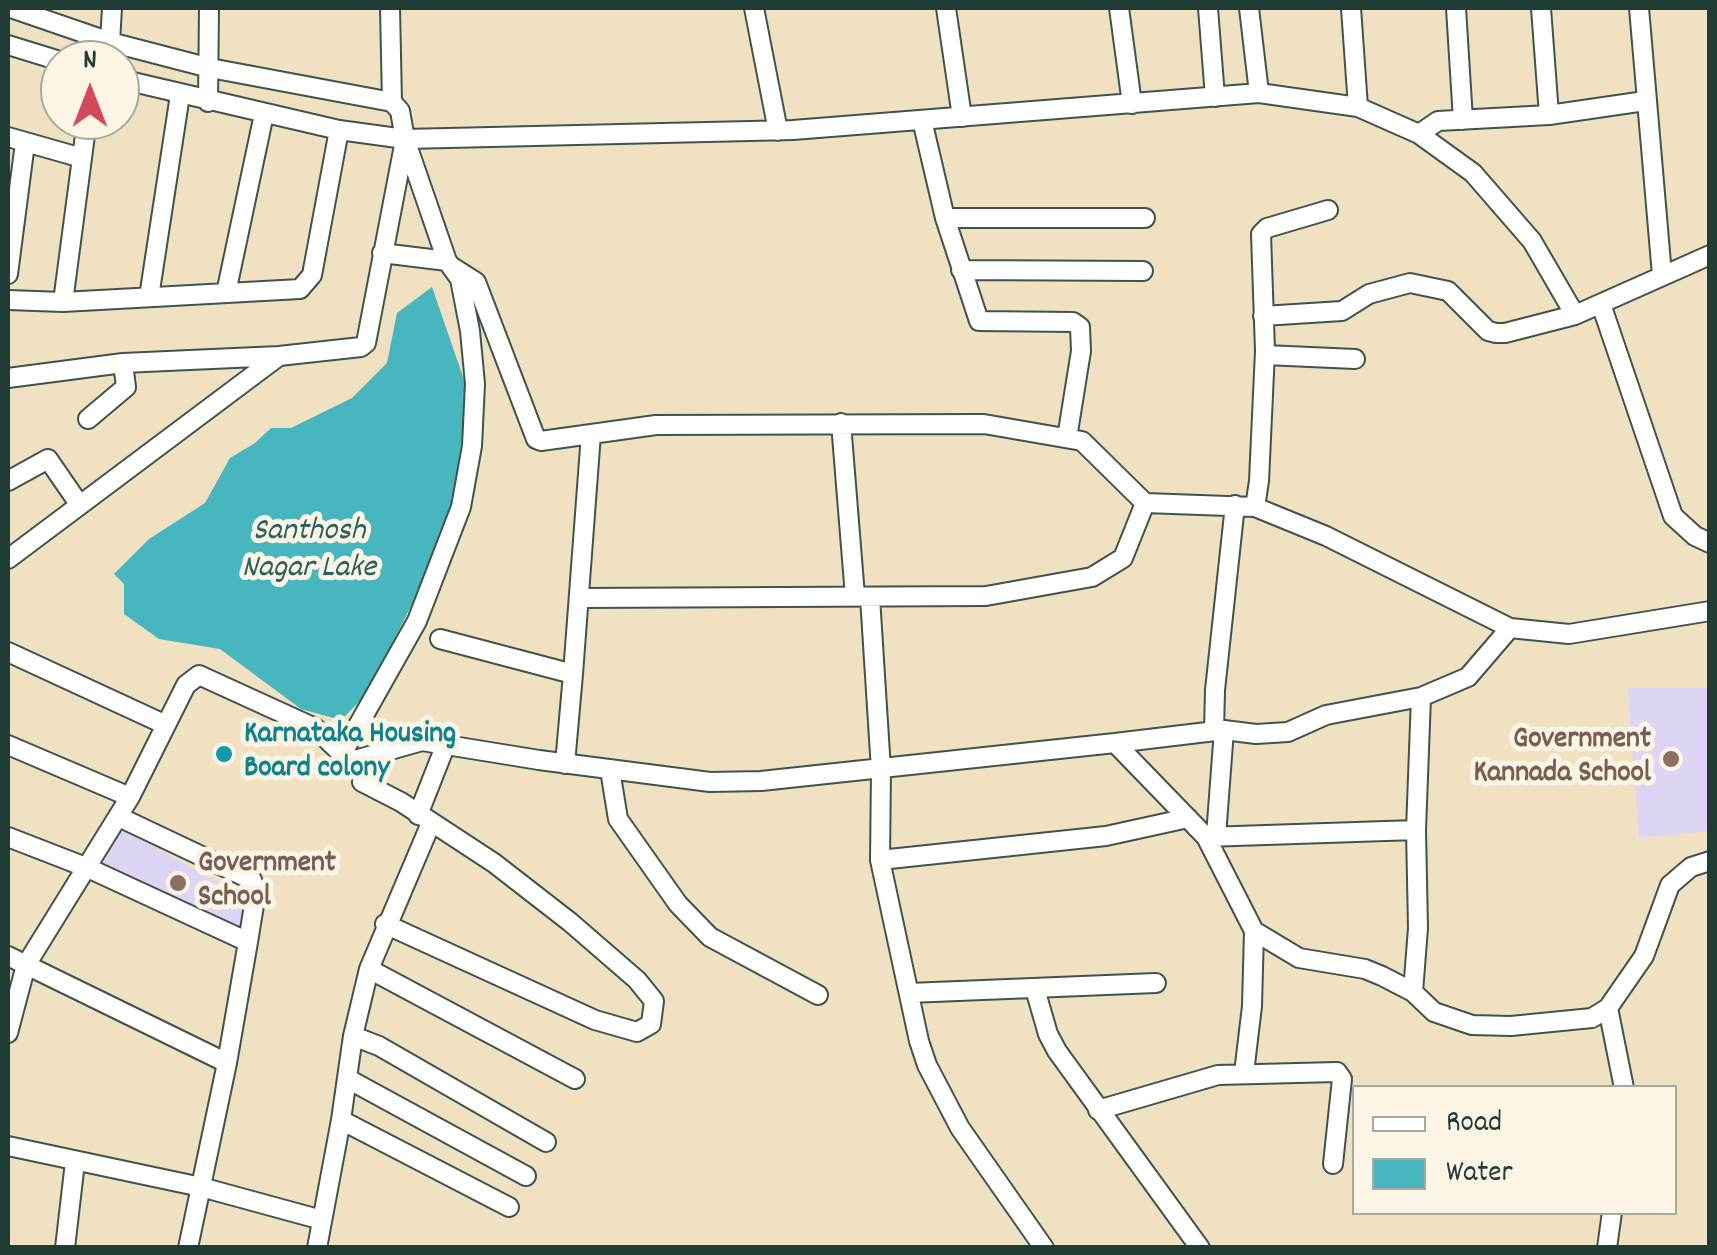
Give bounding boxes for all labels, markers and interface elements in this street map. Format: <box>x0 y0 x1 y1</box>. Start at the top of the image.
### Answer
north arrow <box>40 40 140 140</box>
text: N <box>83 42 97 82</box>
water label: Santhosh Nagar Lake <box>242 515 376 590</box>
place label: Karnataka Housing Board colony <box>244 719 456 790</box>
place label: Government Kannada School <box>1473 724 1651 794</box>
marker: Karnataka Housing Board colony <box>213 743 235 765</box>
marker: Government Kannada School <box>1660 748 1682 770</box>
place label: Government School <box>198 848 336 918</box>
marker: Government School <box>167 872 189 894</box>
legend <box>1352 1085 1677 1215</box>
text: Road <box>1446 1103 1502 1146</box>
text: Water <box>1446 1153 1513 1196</box>

